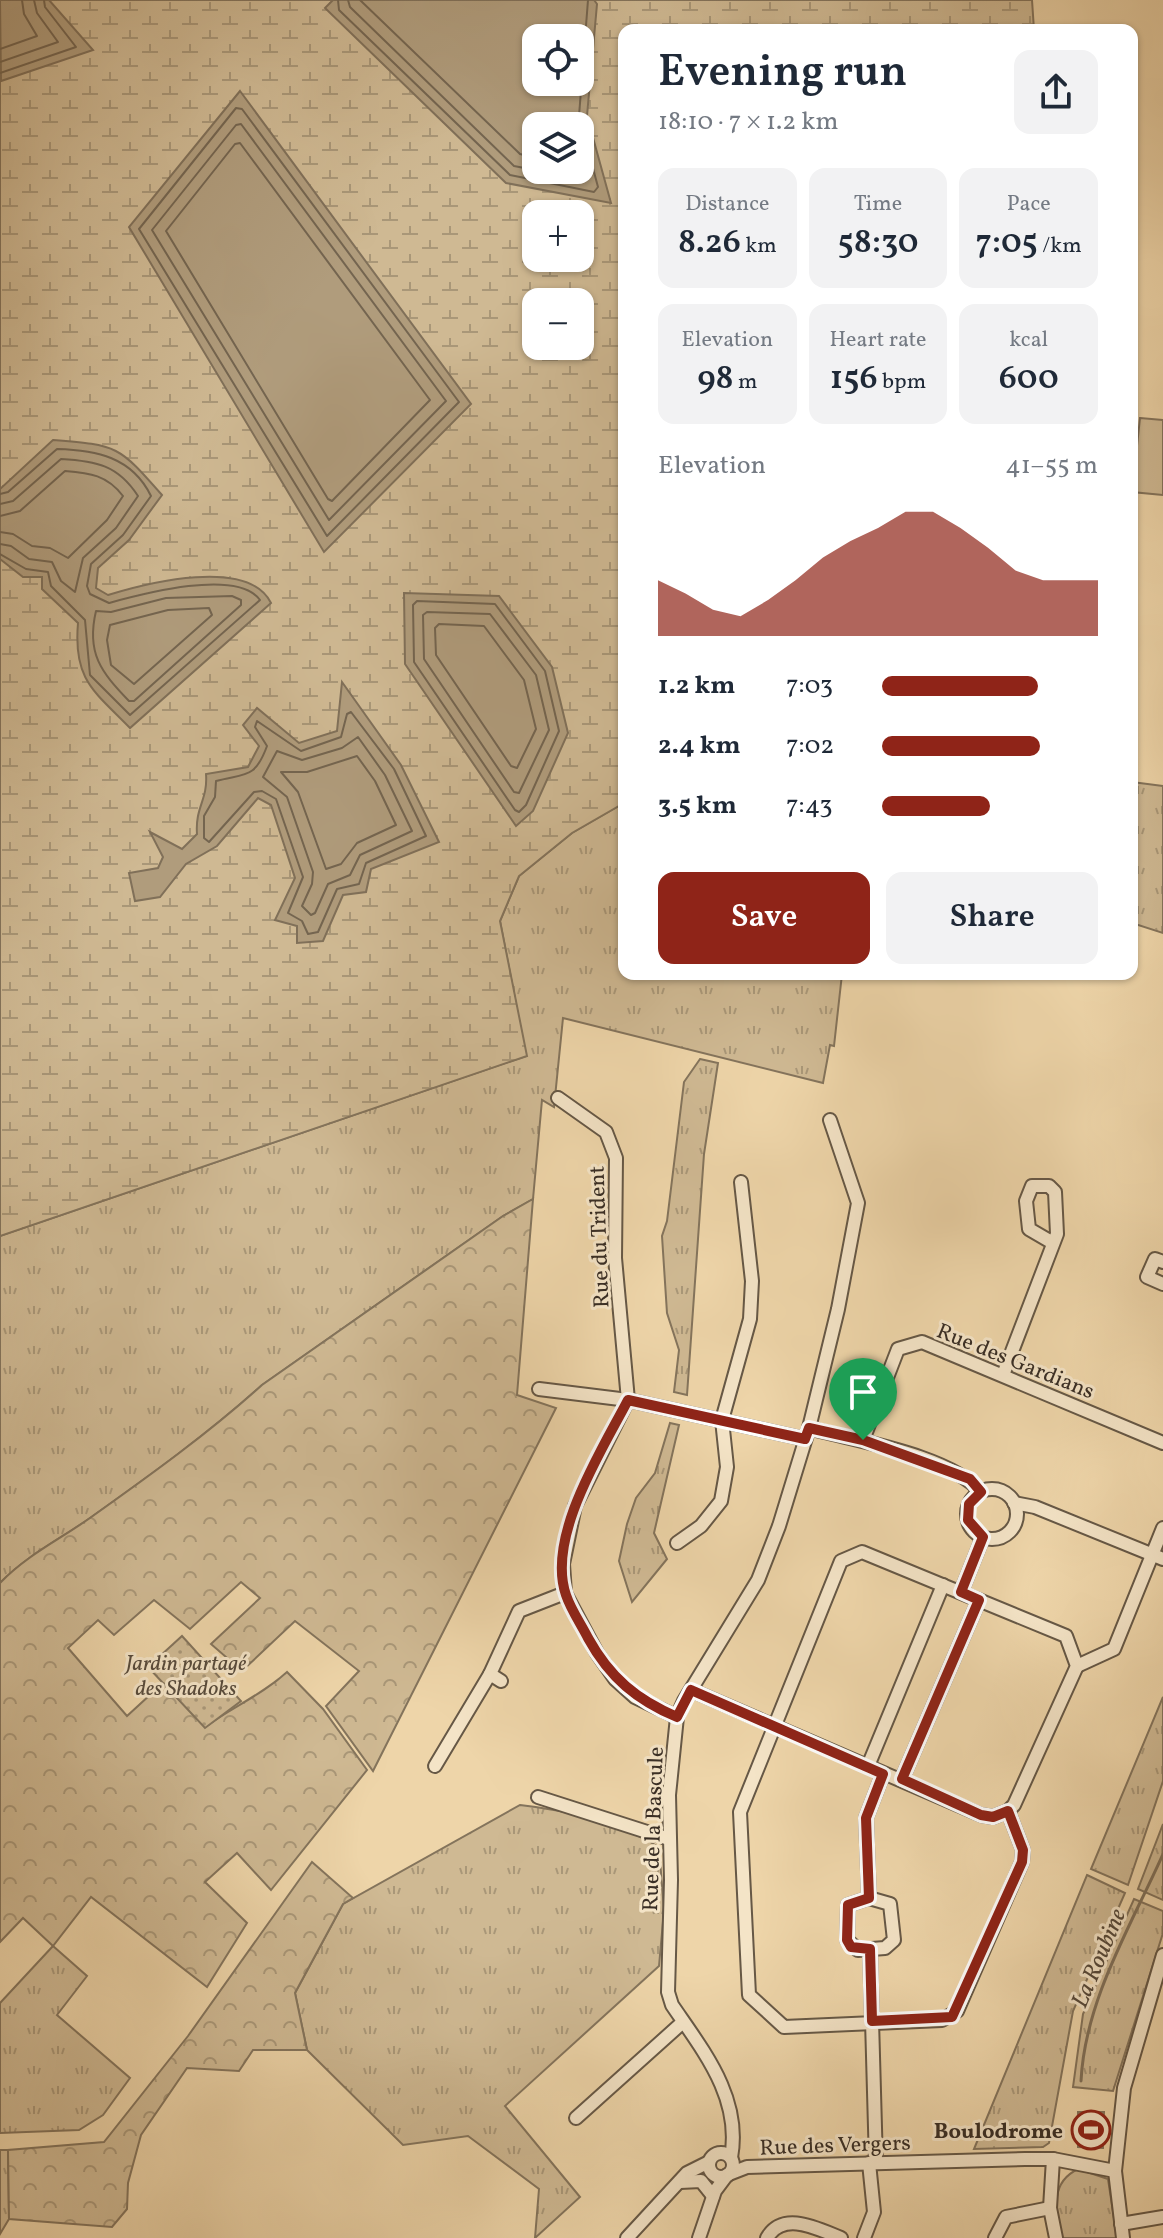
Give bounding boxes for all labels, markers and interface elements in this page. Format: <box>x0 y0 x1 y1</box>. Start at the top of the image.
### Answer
map controls <box>522 24 594 360</box>
button: locate <box>522 24 594 96</box>
text: Evening run <box>658 43 907 104</box>
button: share <box>1014 50 1098 134</box>
text: 18:10 · 7 × 1.2 km <box>658 104 839 140</box>
button: layers <box>522 112 594 184</box>
text: Distance <box>685 189 769 220</box>
text: Time <box>854 189 902 220</box>
text: Pace <box>1007 189 1051 220</box>
button: + <box>522 200 594 272</box>
text: 8.26 <box>678 220 741 267</box>
text: 58:30 <box>838 220 918 267</box>
text: 7:05 <box>976 220 1038 267</box>
text: km <box>741 231 777 262</box>
text: /km <box>1038 231 1082 262</box>
button: − <box>522 288 594 360</box>
text: Elevation <box>682 325 773 356</box>
text: Heart rate <box>829 325 927 356</box>
text: kcal <box>1009 325 1048 356</box>
text: 98 <box>697 356 734 403</box>
text: 156 <box>830 356 878 403</box>
text: 600 <box>999 356 1059 403</box>
text: m <box>734 367 757 398</box>
text: bpm <box>878 367 926 398</box>
text: Elevation <box>658 448 766 484</box>
text: 41–55 m <box>1005 448 1098 484</box>
text: 1.2 km <box>658 668 735 704</box>
text: 7:03 <box>786 668 833 704</box>
text: 2.4 km <box>658 728 741 764</box>
text: 7:02 <box>786 728 834 764</box>
text: 3.5 km <box>658 788 737 824</box>
text: 7:43 <box>786 788 833 824</box>
button: Save <box>658 872 870 964</box>
button: Share <box>886 872 1098 964</box>
street label: Rue du Trident <box>583 1165 618 1309</box>
street label: Rue des Gardians <box>931 1317 1099 1408</box>
pin <box>829 1358 897 1440</box>
icon: arrive <box>841 1370 885 1414</box>
park label: Jardin partagé des Shadoks <box>124 1649 247 1705</box>
street label: Rue de la Bascule <box>636 1746 673 1912</box>
water label: La Roubine <box>1064 1904 1136 2014</box>
sports icon: Boulodrome <box>1070 2109 1112 2151</box>
place label: Boulodrome <box>934 2117 1063 2148</box>
street label: Rue des Vergers <box>759 2128 911 2165</box>

